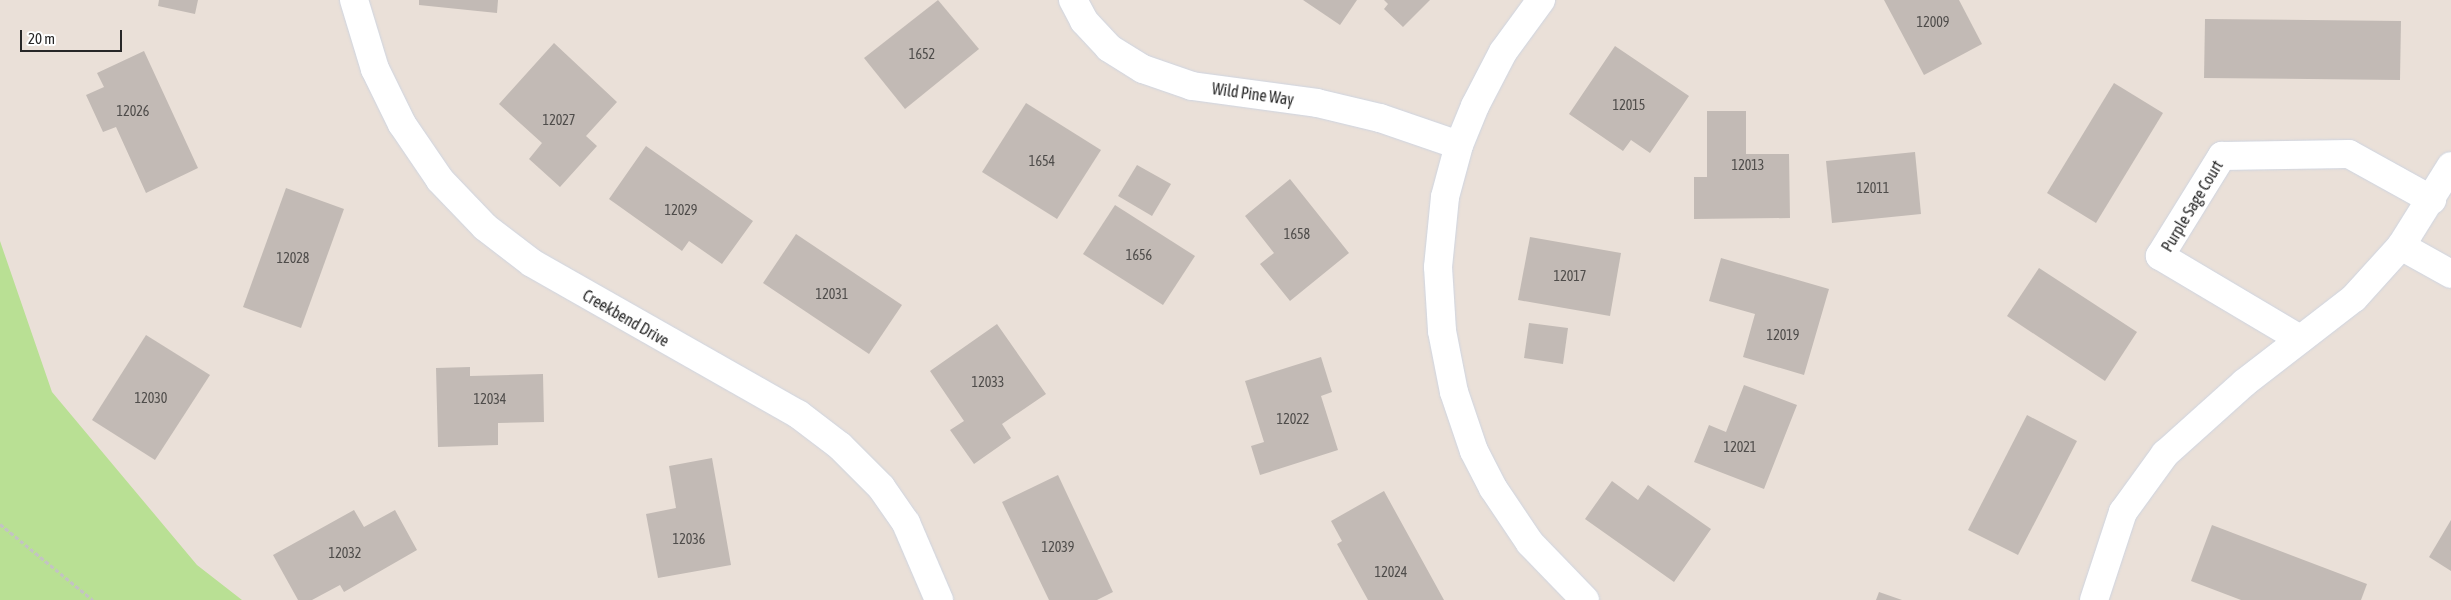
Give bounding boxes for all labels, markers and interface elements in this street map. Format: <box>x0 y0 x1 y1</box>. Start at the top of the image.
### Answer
house number: 12009 <box>1917 14 1949 30</box>
scale bar <box>22 20 125 52</box>
text: 20 m <box>28 30 55 47</box>
house number: 1652 <box>909 46 935 62</box>
street label: Wild Pine Way <box>1211 79 1295 109</box>
house number: 12015 <box>1613 97 1645 113</box>
house number: 12026 <box>117 103 149 119</box>
house number: 12027 <box>543 112 575 128</box>
house number: 1654 <box>1029 153 1055 169</box>
house number: 12013 <box>1732 157 1764 173</box>
street label: Purple Sage Court <box>2157 157 2227 255</box>
house number: 12011 <box>1857 180 1889 196</box>
house number: 12029 <box>665 202 697 218</box>
house number: 1658 <box>1284 226 1310 242</box>
house number: 1656 <box>1126 247 1152 263</box>
house number: 12028 <box>277 250 309 266</box>
house number: 12017 <box>1554 268 1586 284</box>
street label: Creekbend Drive <box>579 285 673 351</box>
house number: 12031 <box>816 286 848 302</box>
house number: 12019 <box>1767 327 1799 343</box>
house number: 12033 <box>972 374 1004 390</box>
house number: 12030 <box>135 390 167 406</box>
house number: 12034 <box>474 391 506 407</box>
house number: 12022 <box>1277 411 1309 427</box>
house number: 12021 <box>1724 439 1756 455</box>
house number: 12036 <box>673 531 705 547</box>
house number: 12039 <box>1042 539 1074 555</box>
house number: 12032 <box>329 545 361 561</box>
house number: 12024 <box>1375 564 1407 580</box>

